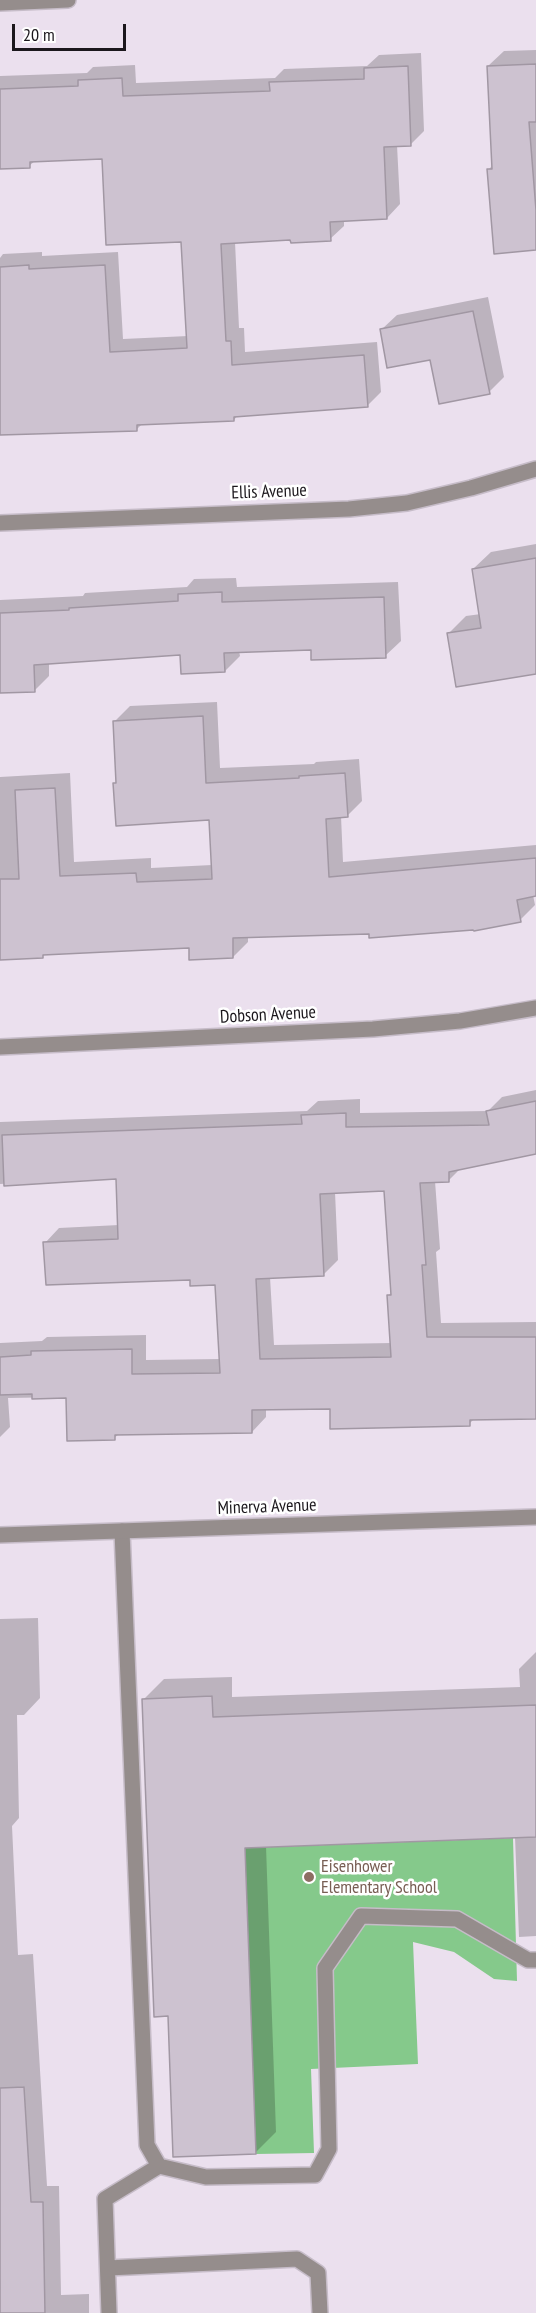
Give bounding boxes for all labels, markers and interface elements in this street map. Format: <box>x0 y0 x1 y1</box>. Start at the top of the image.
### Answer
scale bar <box>15 12 129 50</box>
text: 20 m <box>23 23 55 46</box>
street label: Ellis Avenue <box>231 480 307 504</box>
street label: Dobson Avenue <box>219 1002 317 1028</box>
street label: Minerva Avenue <box>217 1494 317 1520</box>
place label: Eisenhower Elementary School <box>321 1856 437 1898</box>
marker: Eisenhower Elementary School <box>302 1870 316 1884</box>

